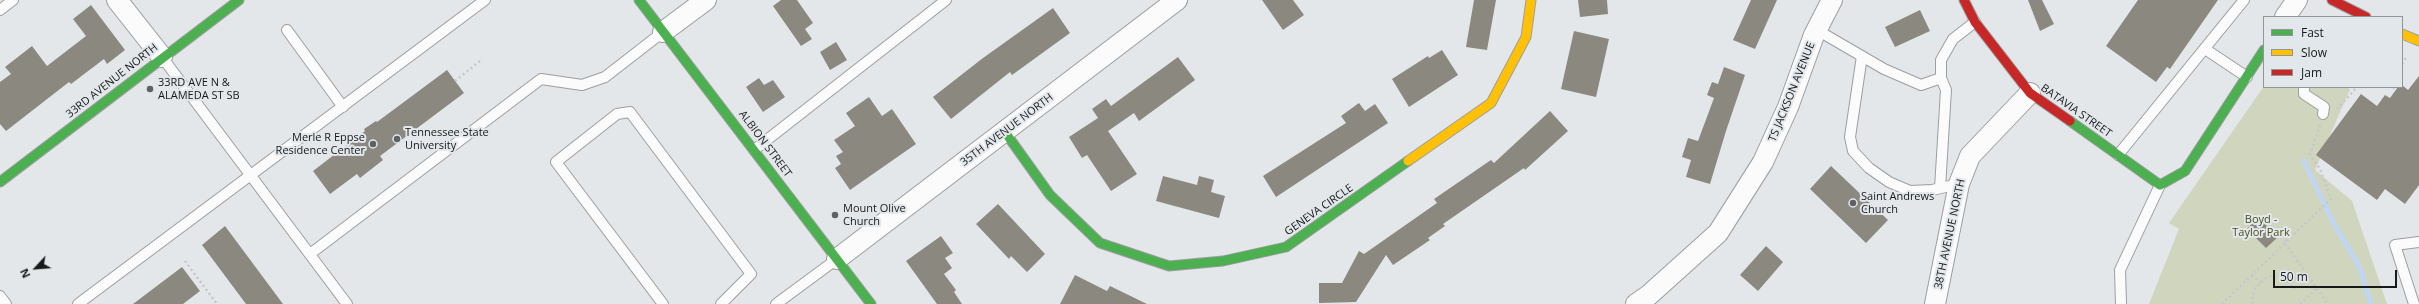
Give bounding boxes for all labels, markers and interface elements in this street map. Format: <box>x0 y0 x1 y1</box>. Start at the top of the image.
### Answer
legend <box>2263 16 2403 88</box>
text: Fast <box>2301 24 2324 41</box>
street label: TS JACKSON AVENUE <box>1766 40 1818 144</box>
street label: 33RD AVENUE NORTH <box>63 41 161 121</box>
text: Slow <box>2301 44 2327 61</box>
text: Jam <box>2301 64 2322 81</box>
place label: 33RD AVE N & ALAMEDA ST SB <box>158 76 240 102</box>
street label: BATAVIA STREET <box>2038 82 2114 140</box>
marker: 33RD AVE N & ALAMEDA ST SB <box>145 84 155 94</box>
street label: 35TH AVENUE NORTH <box>958 91 1056 169</box>
street label: ALBION STREET <box>736 108 794 180</box>
place label: Tennessee State University <box>405 126 489 152</box>
place label: Merle R Eppse Residence Center <box>276 131 365 157</box>
marker: Tennessee State University <box>392 134 402 144</box>
marker: Merle R Eppse Residence Center <box>368 139 378 149</box>
street label: 38TH AVENUE NORTH <box>1932 178 1968 290</box>
street label: GENEVA CIRCLE <box>1282 182 1356 238</box>
place label: Saint Andrews Church <box>1861 190 1934 216</box>
marker: Saint Andrews Church <box>1848 198 1858 208</box>
place label: Mount Olive Church <box>843 202 906 228</box>
marker: Mount Olive Church <box>830 210 840 220</box>
park label: Boyd - Taylor Park <box>2232 213 2290 239</box>
north arrow <box>16 248 56 288</box>
scale bar <box>2275 262 2399 288</box>
text: N <box>16 266 33 281</box>
text: 50 m <box>2280 268 2308 285</box>

